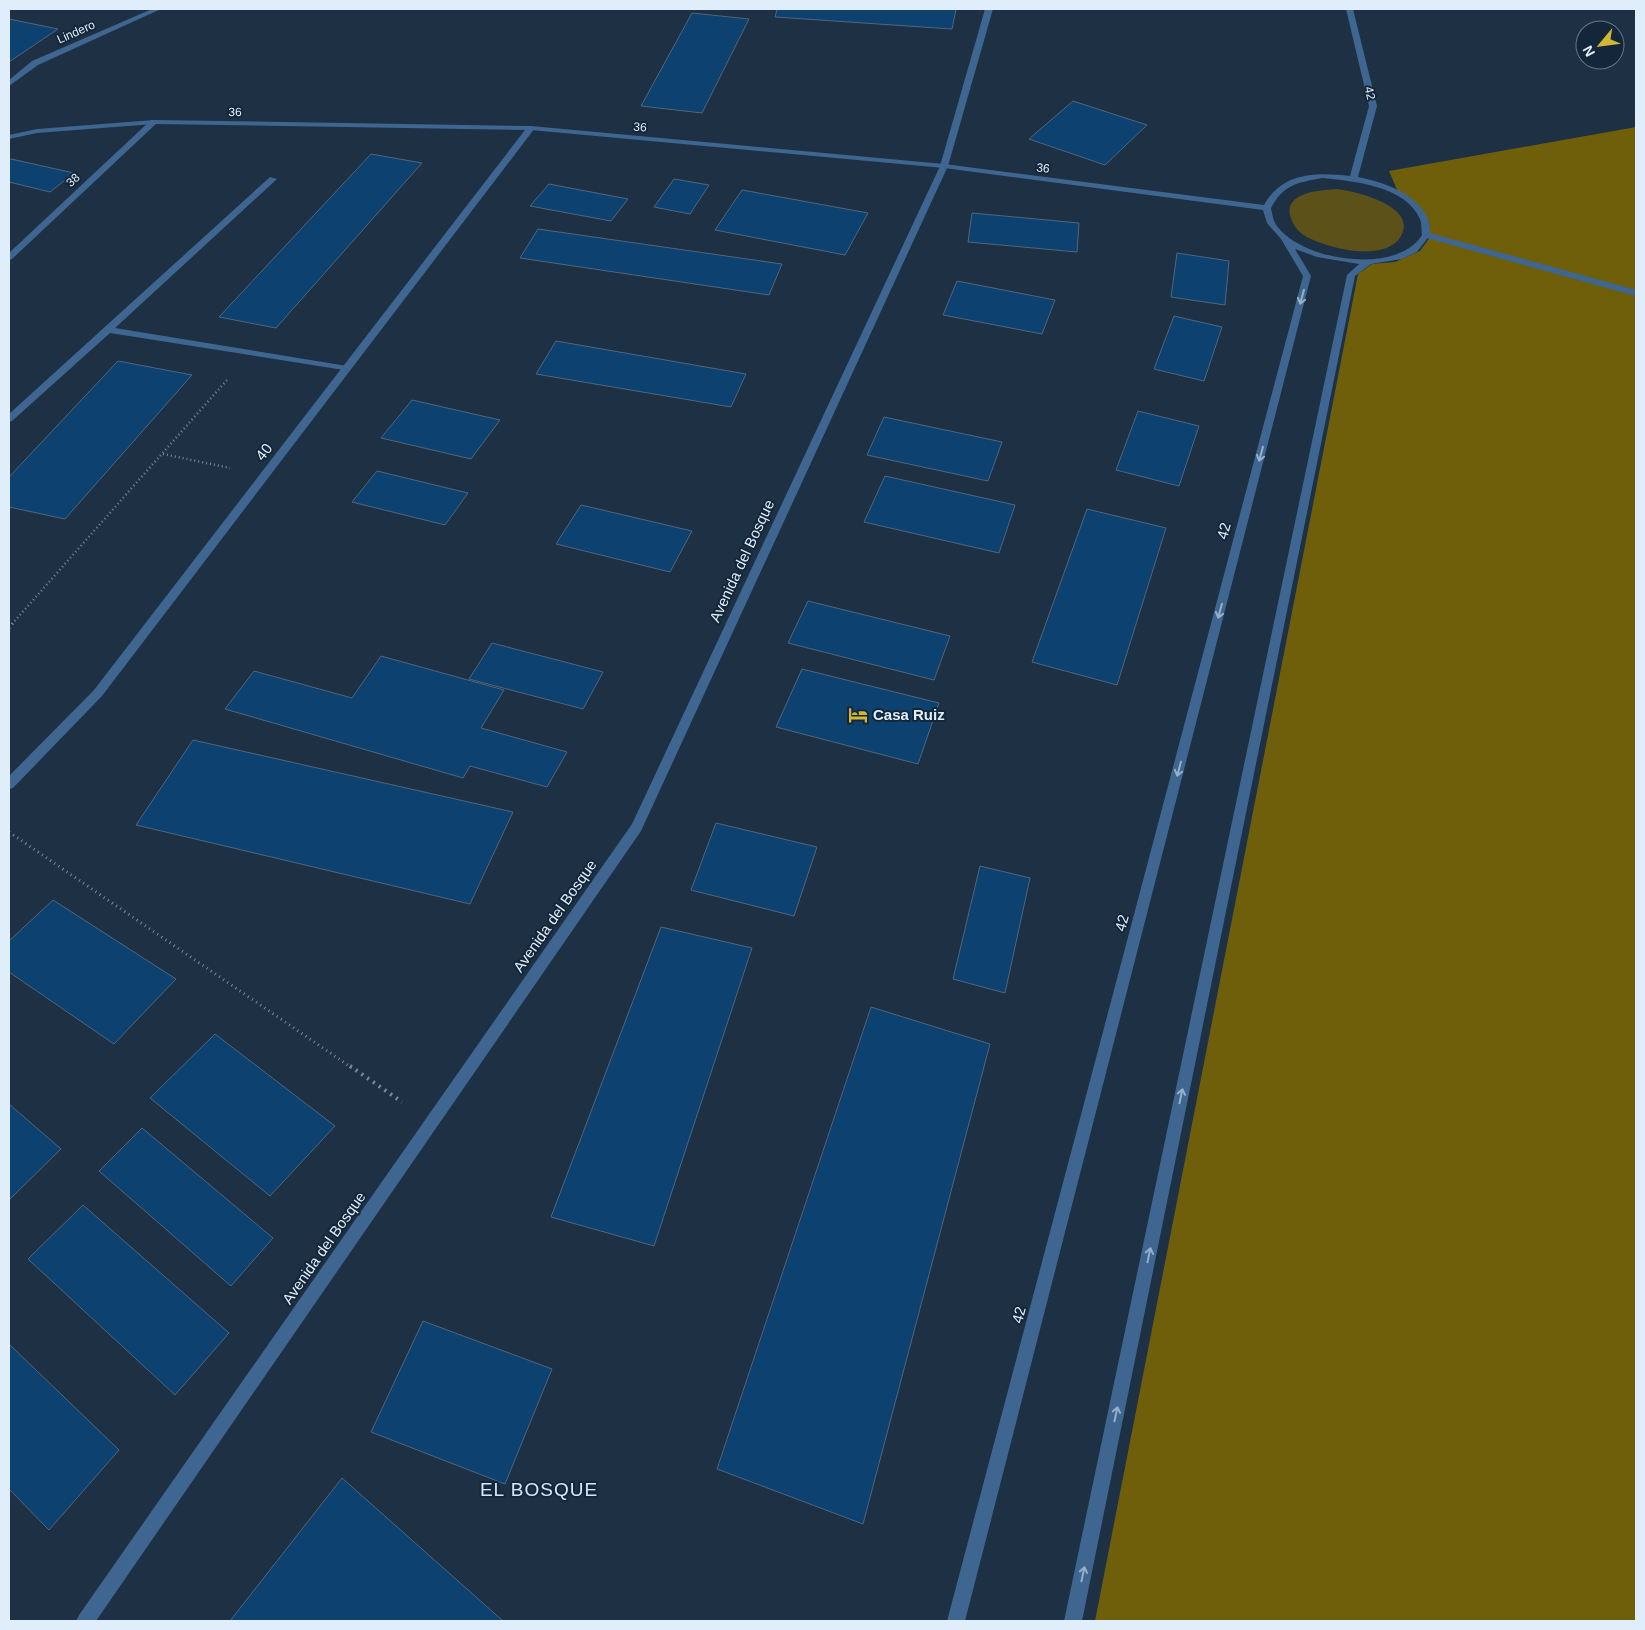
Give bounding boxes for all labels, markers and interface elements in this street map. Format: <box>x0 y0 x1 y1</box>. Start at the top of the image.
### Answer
street label: Lindero <box>55 17 97 47</box>
north arrow <box>1575 20 1625 70</box>
text: N <box>1579 43 1598 60</box>
street label: 42 <box>1362 85 1378 101</box>
street label: 36 <box>228 105 242 119</box>
street label: 36 <box>633 119 648 135</box>
street label: 36 <box>1036 160 1051 176</box>
street label: 38 <box>63 170 83 190</box>
one-way arrow <box>1296 288 1306 304</box>
street label: 40 <box>252 440 275 464</box>
one-way arrow <box>1255 446 1265 462</box>
street label: Avenida del Bosque <box>706 497 777 625</box>
street label: 42 <box>1213 521 1234 541</box>
one-way arrow <box>1214 603 1224 619</box>
hotel icon: Casa Ruiz <box>847 704 869 726</box>
place label: Casa Ruiz <box>873 706 945 723</box>
one-way arrow <box>1173 760 1183 776</box>
street label: Avenida del Bosque <box>509 856 600 975</box>
street label: 42 <box>1111 913 1132 933</box>
one-way arrow <box>1177 1088 1187 1104</box>
street label: Avenida del Bosque <box>278 1188 369 1307</box>
one-way arrow <box>1144 1248 1154 1264</box>
street label: 42 <box>1008 1305 1029 1325</box>
one-way arrow <box>1112 1407 1121 1423</box>
district label: EL BOSQUE <box>480 1479 598 1500</box>
one-way arrow <box>1079 1566 1088 1582</box>

